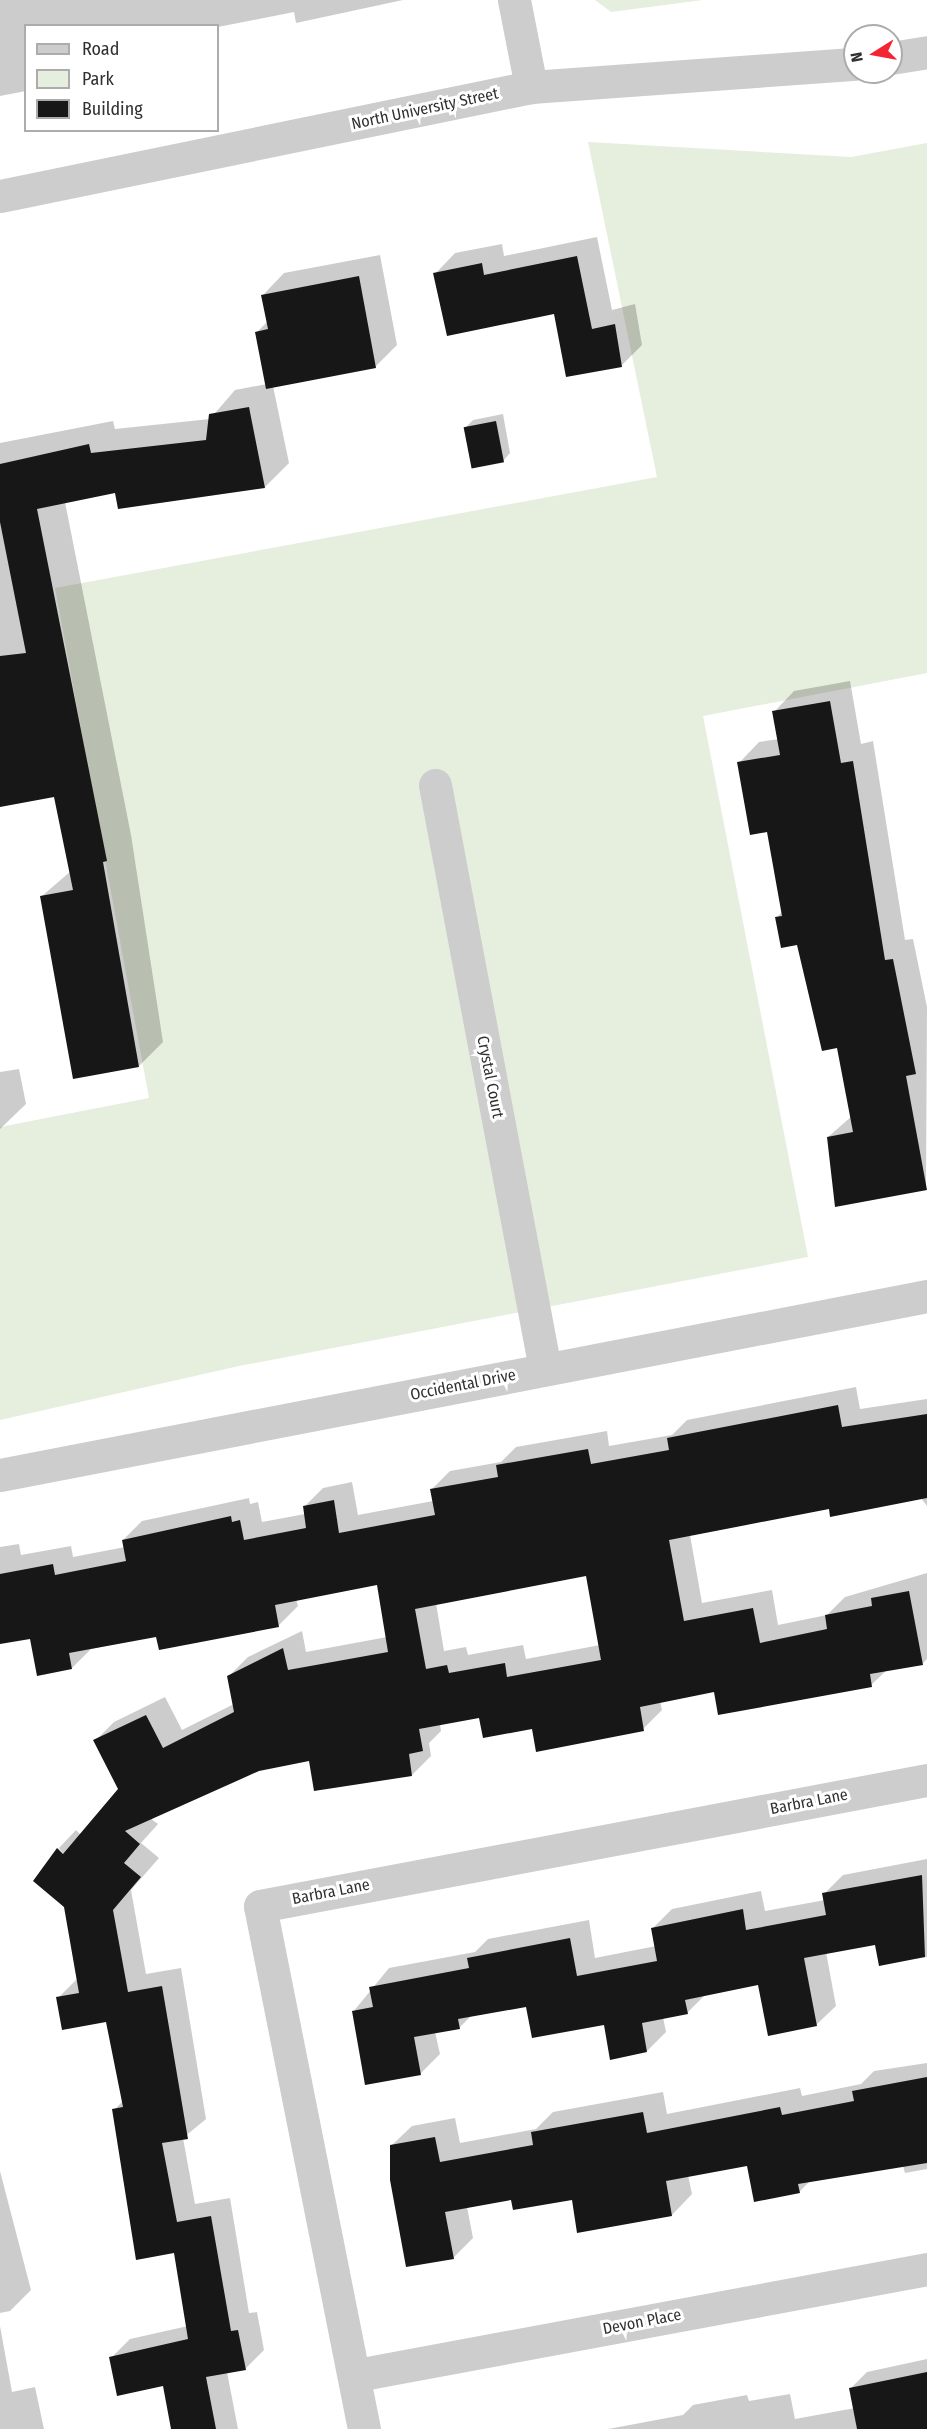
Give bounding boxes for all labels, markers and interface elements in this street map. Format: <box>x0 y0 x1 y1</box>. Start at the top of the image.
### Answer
legend <box>24 24 219 132</box>
north arrow <box>843 24 903 84</box>
text: Road <box>82 38 119 60</box>
text: N <box>847 51 867 64</box>
text: Park <box>82 68 114 90</box>
street label: North University Street <box>350 84 500 134</box>
text: Building <box>82 98 143 120</box>
street label: Crystal Court <box>473 1034 507 1120</box>
street label: Occidental Drive <box>409 1365 517 1405</box>
street label: Barbra Lane <box>769 1785 849 1819</box>
street label: Barbra Lane <box>291 1875 371 1909</box>
street label: Devon Place <box>601 2305 683 2339</box>

